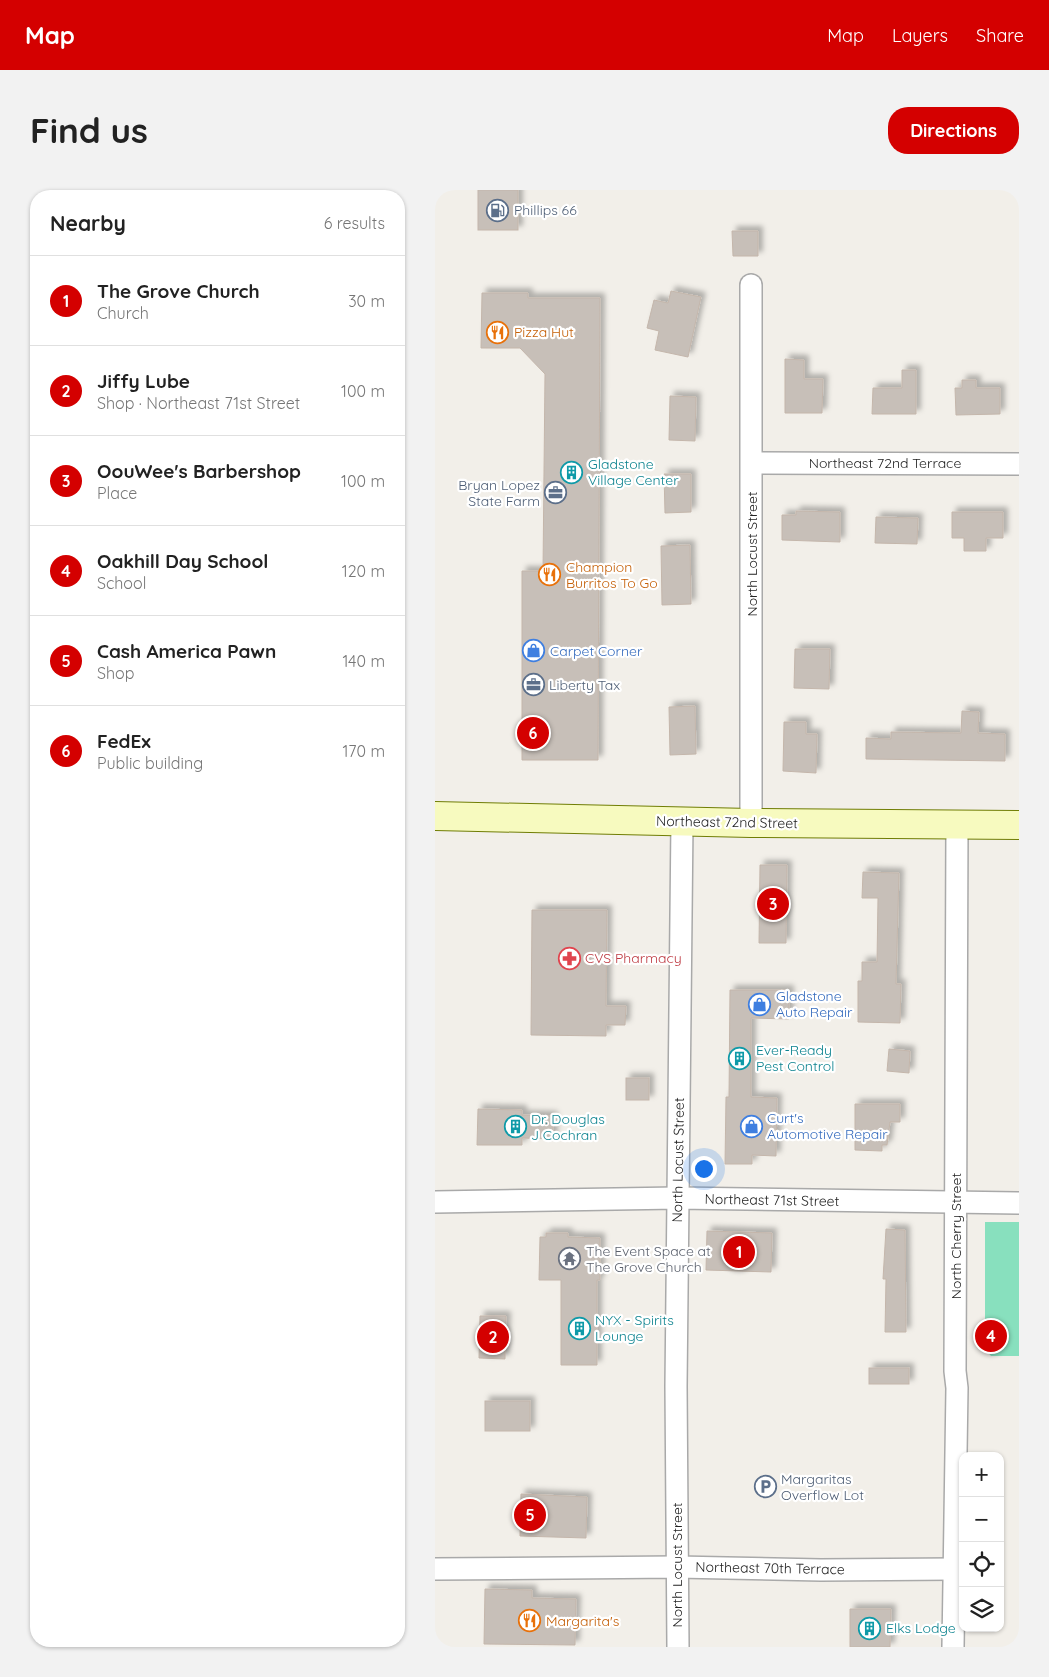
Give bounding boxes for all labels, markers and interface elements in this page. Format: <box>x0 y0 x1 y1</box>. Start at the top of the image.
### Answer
text: Map <box>25 20 75 50</box>
text: Map <box>827 24 864 47</box>
text: Layers <box>892 24 948 47</box>
text: Share <box>976 24 1024 47</box>
button: Directions <box>888 107 1019 154</box>
text: Find us <box>30 108 148 152</box>
fuel station icon: Phillips 66 <box>486 198 510 222</box>
place label: Phillips 66 <box>514 201 577 219</box>
text: Nearby <box>50 210 126 236</box>
text: 6 results <box>324 213 385 233</box>
text: The Grove Church <box>97 279 260 303</box>
text: 1 <box>63 291 69 311</box>
text: 30 m <box>348 291 385 311</box>
text: Church <box>97 303 149 323</box>
restaurant icon: Pizza Hut <box>486 320 510 344</box>
place label: Pizza Hut <box>514 323 574 341</box>
text: Jiffy Lube <box>97 369 190 393</box>
text: 2 <box>61 381 71 401</box>
text: 100 m <box>341 381 385 401</box>
text: Shop · Northeast 71st Street <box>97 393 300 413</box>
street label: Northeast 72nd Terrace <box>809 454 961 472</box>
place label: Gladstone Village Center <box>588 455 679 489</box>
text: OouWee's Barbershop <box>97 459 301 483</box>
building icon: Gladstone Village Center <box>560 460 584 484</box>
text: 3 <box>62 471 70 491</box>
text: 100 m <box>341 471 385 491</box>
place label: Bryan Lopez State Farm <box>458 476 540 510</box>
office icon: Bryan Lopez State Farm <box>544 481 568 505</box>
text: Place <box>97 483 137 503</box>
street label: North Locust Street <box>743 491 761 617</box>
text: Oakhill Day School <box>97 549 268 573</box>
place label: Champion Burritos To Go <box>566 558 658 592</box>
text: 4 <box>61 561 71 581</box>
text: 120 m <box>342 561 385 581</box>
restaurant icon: Champion Burritos To Go <box>538 563 562 587</box>
text: School <box>97 573 146 593</box>
text: Cash America Pawn <box>97 639 276 663</box>
shop icon: Carpet Corner <box>522 639 546 663</box>
place label: Carpet Corner <box>550 642 643 660</box>
text: 5 <box>61 651 71 671</box>
text: 140 m <box>342 651 385 671</box>
text: Shop <box>97 663 134 683</box>
office icon: Liberty Tax <box>521 673 545 697</box>
place label: Liberty Tax <box>549 676 620 694</box>
pin: 6 <box>517 714 549 752</box>
text: FedEx <box>97 729 151 753</box>
text: 6 <box>62 741 70 761</box>
text: 170 m <box>342 741 385 761</box>
text: Public building <box>97 753 203 773</box>
street label: Northeast 72nd Street <box>656 812 798 832</box>
pin: 3 <box>757 885 789 923</box>
pharmacy icon: CVS Pharmacy <box>557 946 581 970</box>
place label: CVS Pharmacy <box>585 949 682 967</box>
place label: Gladstone Auto Repair <box>776 987 853 1021</box>
shop icon: Gladstone Auto Repair <box>748 992 772 1016</box>
place label: Ever-Ready Pest Control <box>756 1041 834 1075</box>
building icon: Ever-Ready Pest Control <box>728 1046 752 1070</box>
street label: North Locust Street <box>668 1097 688 1223</box>
place label: Curt's Automotive Repair <box>767 1109 888 1143</box>
place label: Dr. Douglas J Cochran <box>531 1110 605 1144</box>
shop icon: Curt's Automotive Repair <box>739 1114 763 1138</box>
building icon: Dr. Douglas J Cochran <box>503 1115 527 1139</box>
your location <box>691 1156 717 1182</box>
street label: North Cherry Street <box>947 1173 965 1299</box>
street label: Northeast 71st Street <box>704 1190 840 1210</box>
pin: 1 <box>723 1233 755 1271</box>
place label: The Event Space at The Grove Church <box>586 1242 711 1276</box>
temple icon: The Event Space at The Grove Church <box>558 1247 582 1271</box>
place label: NYX - Spirits Lounge <box>595 1311 674 1345</box>
building icon: NYX - Spirits Lounge <box>567 1316 591 1340</box>
pin: 4 <box>975 1317 1007 1355</box>
pin: 2 <box>477 1318 509 1356</box>
map controls <box>959 1452 1004 1632</box>
button: + <box>959 1452 1004 1497</box>
place label: Margaritas Overflow Lot <box>781 1470 864 1504</box>
parking icon: Margaritas Overflow Lot <box>753 1475 777 1499</box>
pin: 5 <box>514 1496 546 1534</box>
button: − <box>959 1497 1004 1542</box>
street label: North Locust Street <box>668 1502 686 1628</box>
button: locate <box>959 1542 1004 1587</box>
street label: Northeast 70th Terrace <box>695 1558 845 1578</box>
button: layers <box>959 1587 1004 1632</box>
restaurant icon: Margarita's <box>518 1609 542 1633</box>
place label: Margarita's <box>546 1612 619 1630</box>
building icon: Elks Lodge <box>858 1616 882 1640</box>
place label: Elks Lodge <box>886 1619 956 1637</box>

